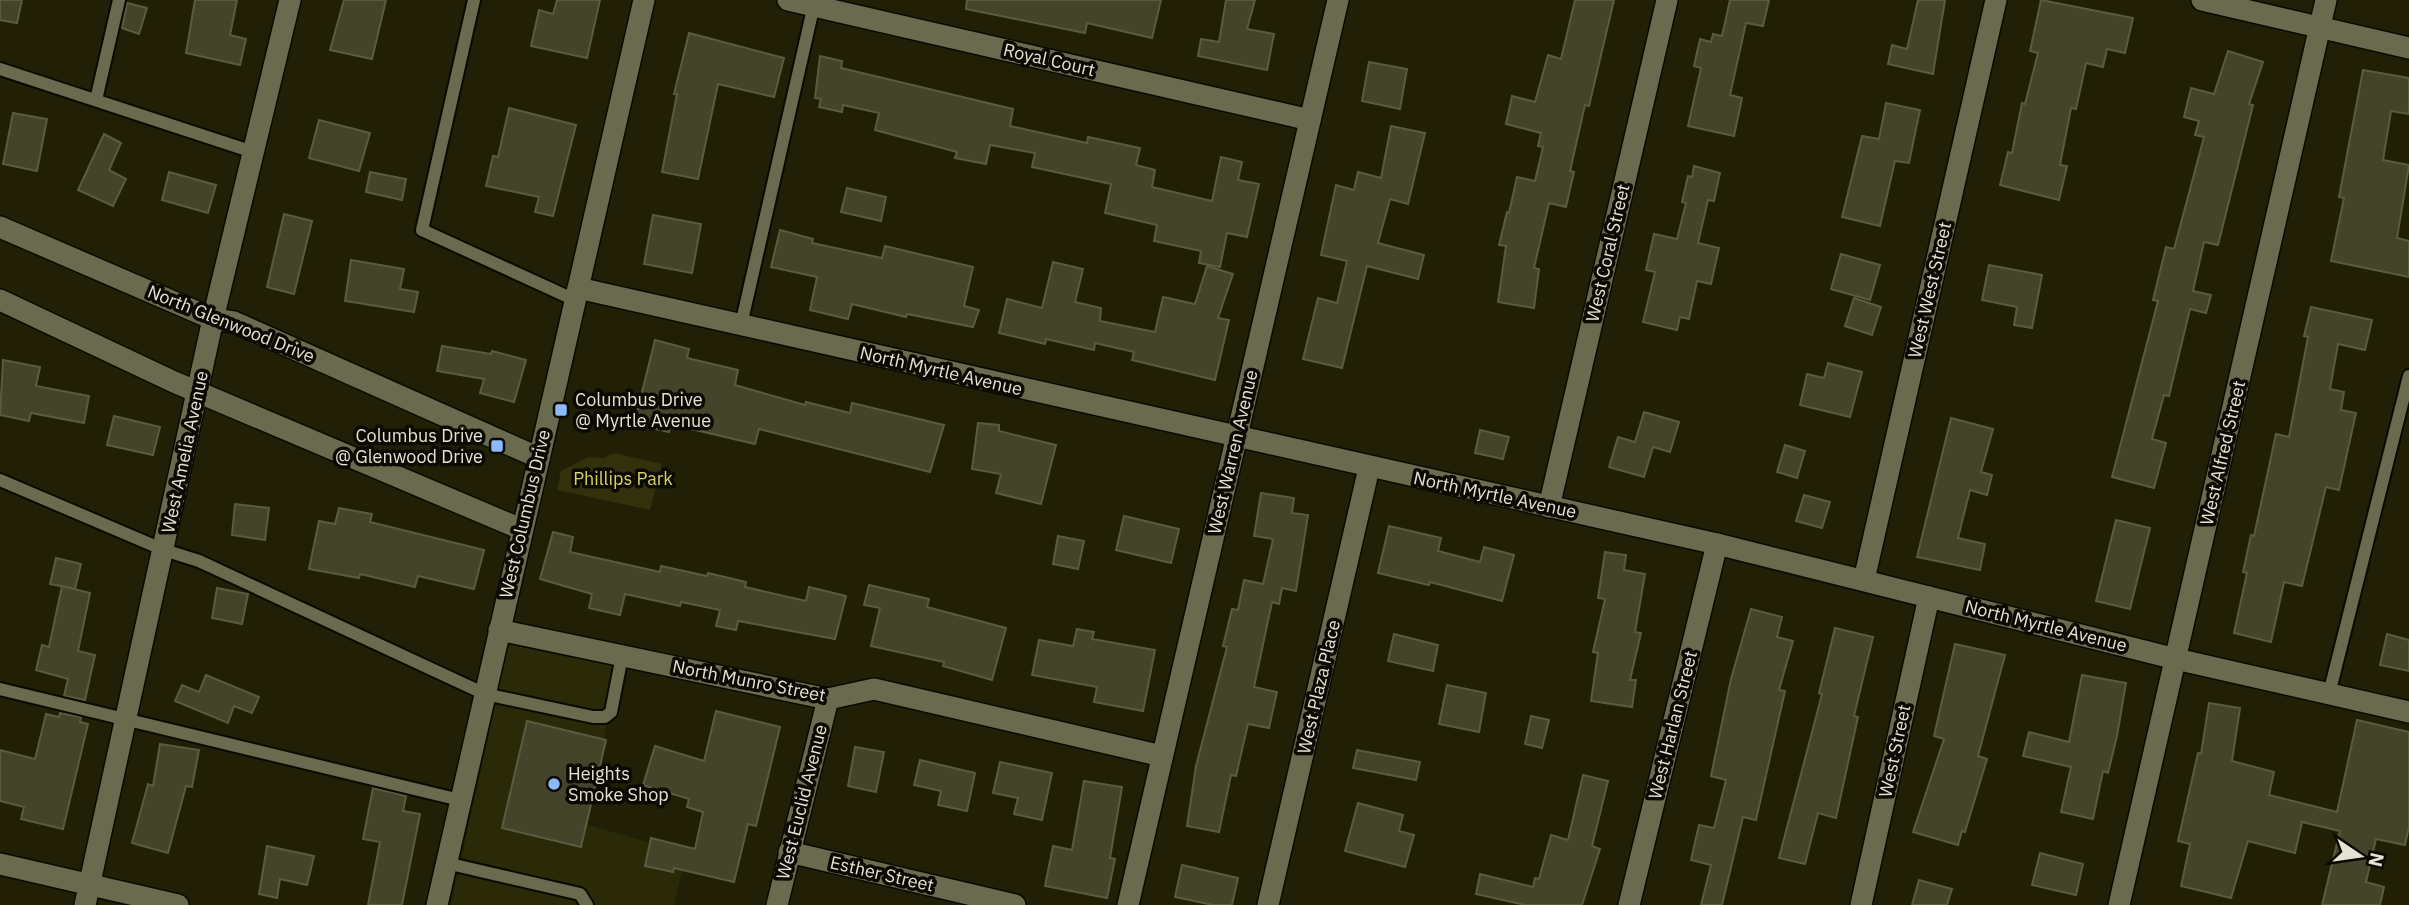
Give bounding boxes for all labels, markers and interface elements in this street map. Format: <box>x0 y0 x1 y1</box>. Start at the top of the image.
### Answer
street label: Royal Court <box>1001 38 1097 81</box>
street label: West Coral Street <box>1580 182 1635 324</box>
street label: West West Street <box>1903 220 1956 360</box>
street label: North Glenwood Drive <box>144 280 318 368</box>
street label: North Myrtle Avenue <box>858 341 1025 400</box>
street label: West Warren Avenue <box>1202 367 1263 536</box>
street label: West Amelia Avenue <box>156 369 213 535</box>
street label: West Alfred Street <box>2195 378 2250 527</box>
place label: Columbus Drive @ Myrtle Avenue <box>575 388 711 432</box>
marker: Columbus Drive @ Myrtle Avenue <box>553 402 569 418</box>
place label: Columbus Drive @ Glenwood Drive <box>335 424 483 468</box>
street label: West Columbus Drive <box>494 427 555 600</box>
marker: Columbus Drive @ Glenwood Drive <box>489 438 505 454</box>
street label: North Myrtle Avenue <box>1412 466 1579 523</box>
park label: Phillips Park <box>573 467 673 490</box>
street label: North Myrtle Avenue <box>1963 594 2130 657</box>
street label: West Plaza Place <box>1292 618 1345 756</box>
street label: West Harlan Street <box>1643 648 1702 801</box>
street label: North Munro Street <box>671 654 828 707</box>
street label: West Street <box>1873 702 1916 799</box>
street label: West Euclid Avenue <box>771 722 832 882</box>
place label: Heights Smoke Shop <box>568 762 669 806</box>
marker: Heights Smoke Shop <box>546 776 562 792</box>
north arrow <box>2325 821 2395 891</box>
street label: Esther Street <box>828 850 936 897</box>
text: N <box>2363 850 2390 869</box>

